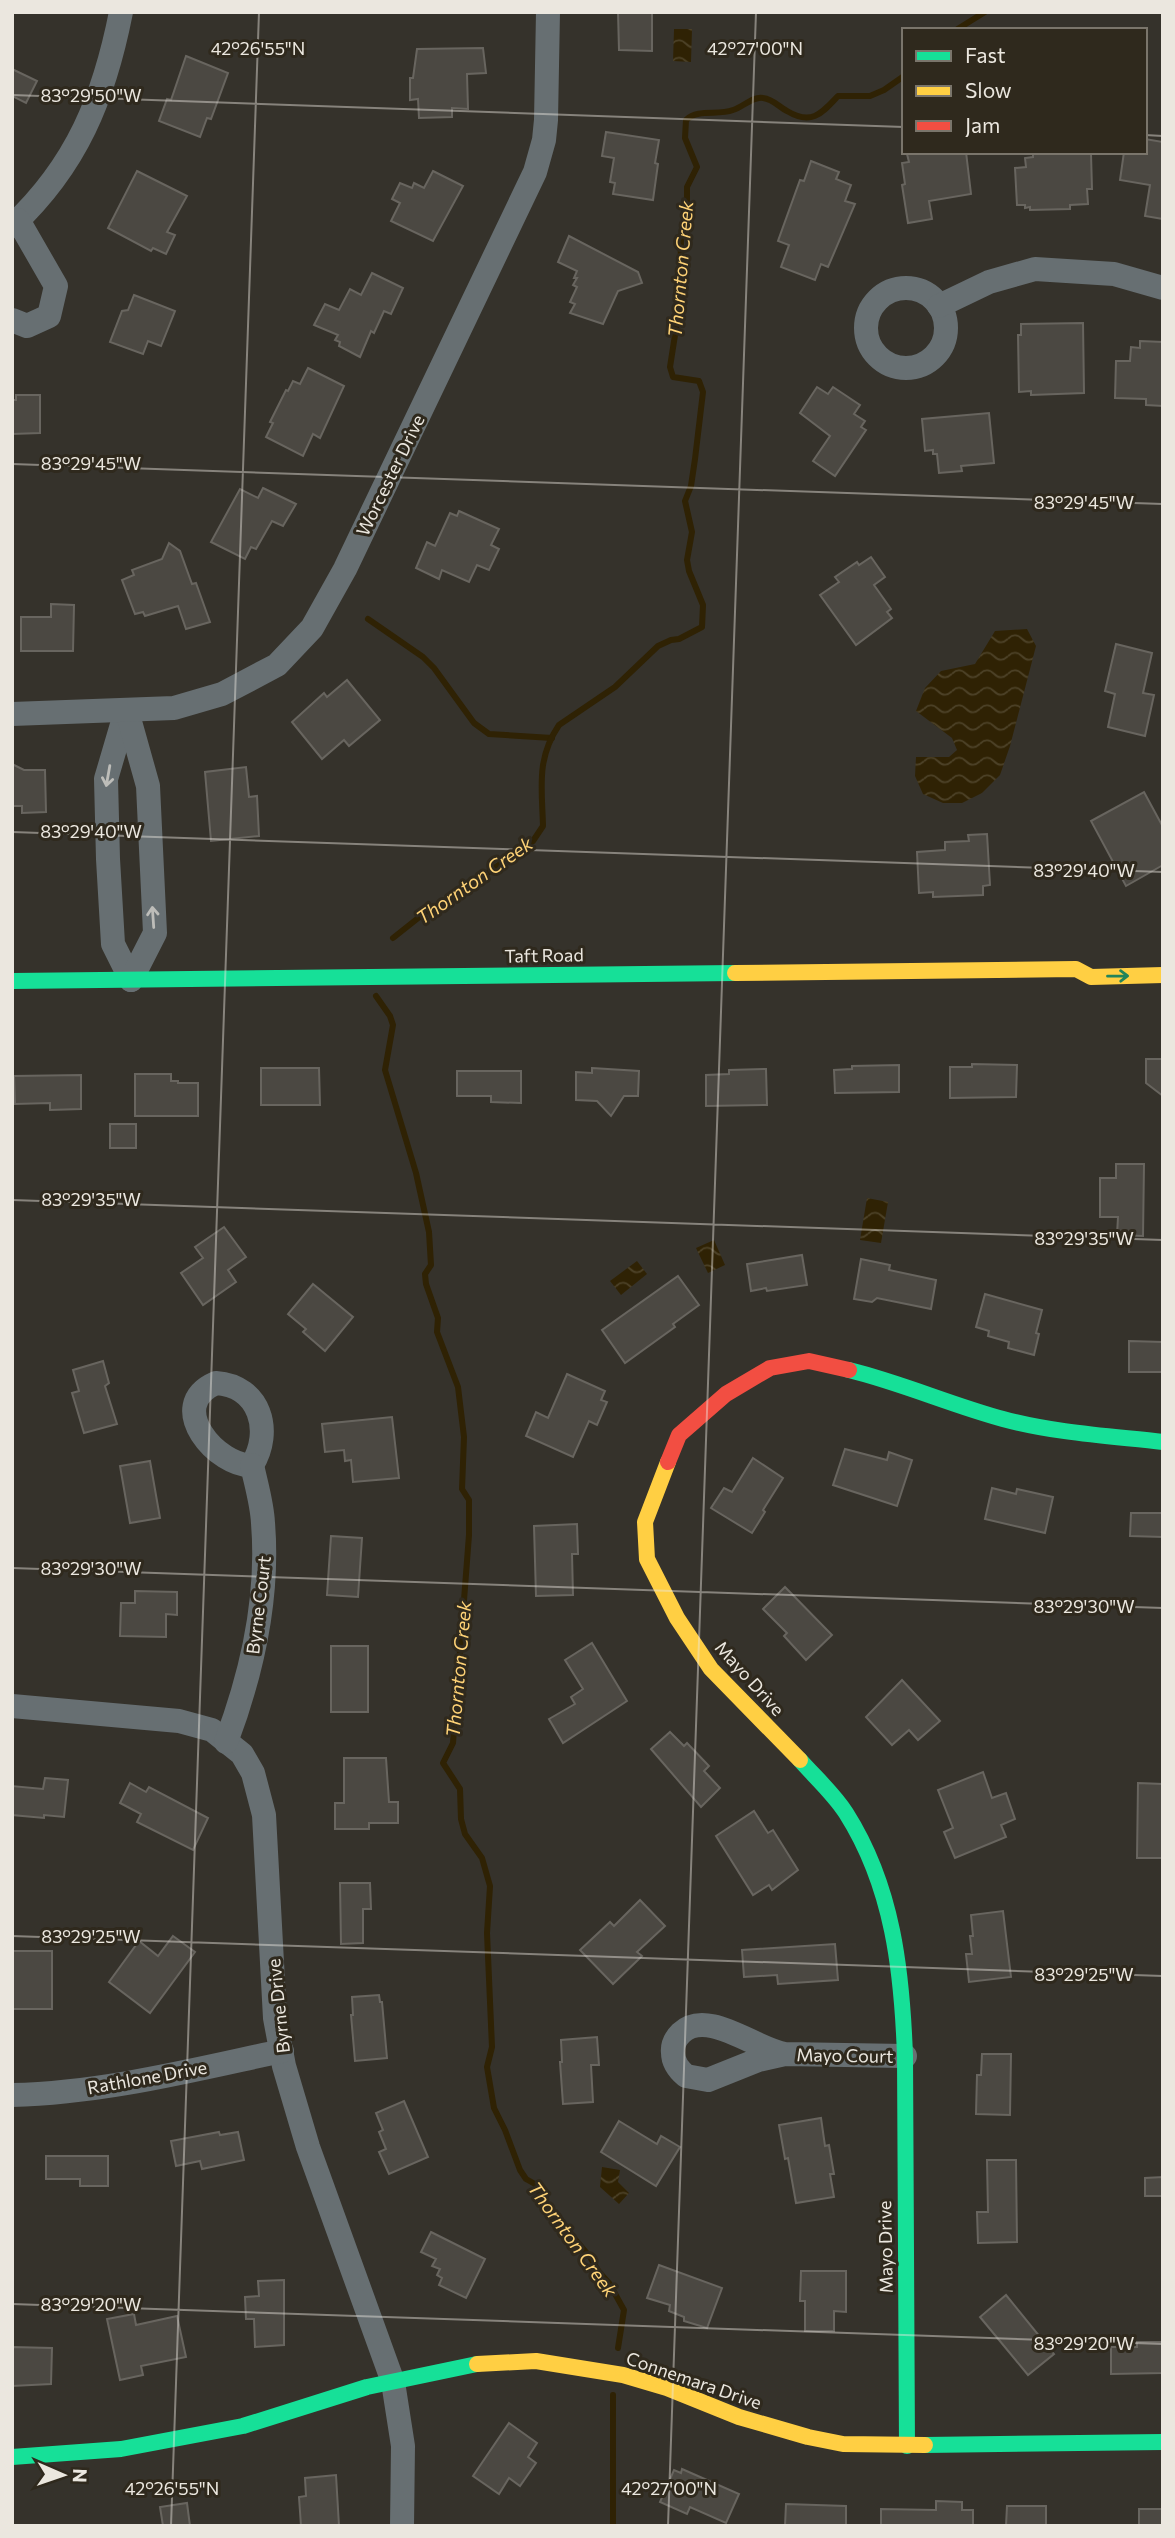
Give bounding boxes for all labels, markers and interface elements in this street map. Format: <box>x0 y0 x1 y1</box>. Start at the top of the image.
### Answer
legend <box>902 28 1147 154</box>
text: 42°26'55"N <box>211 37 305 59</box>
text: 42°27'00"N <box>707 37 803 59</box>
text: Fast <box>965 42 1006 67</box>
text: Slow <box>965 77 1012 102</box>
text: 83°29'50"W <box>40 84 142 106</box>
text: Jam <box>965 112 1000 137</box>
water label: Thornton Creek <box>663 199 697 338</box>
street label: Worcester Drive <box>351 411 429 539</box>
text: 83°29'45"W <box>41 452 141 474</box>
text: 83°29'45"W <box>1034 491 1134 513</box>
one-way arrow <box>101 764 115 787</box>
text: 83°29'40"W <box>40 820 142 842</box>
water label: Thornton Creek <box>411 831 537 929</box>
text: 83°29'40"W <box>1033 859 1135 881</box>
one-way arrow <box>147 906 160 929</box>
street label: Taft Road <box>504 943 584 967</box>
one-way arrow <box>1107 969 1130 983</box>
text: 83°29'35"W <box>41 1188 141 1210</box>
text: 83°29'35"W <box>1034 1227 1134 1249</box>
street label: Byrne Court <box>241 1555 275 1655</box>
text: 83°29'30"W <box>40 1557 142 1579</box>
text: 83°29'30"W <box>1033 1595 1135 1617</box>
water label: Thornton Creek <box>441 1599 475 1738</box>
street label: Mayo Drive <box>711 1636 789 1720</box>
text: 83°29'25"W <box>41 1925 141 1947</box>
street label: Byrne Drive <box>262 1958 294 2054</box>
text: 83°29'25"W <box>1034 1963 1134 1985</box>
street label: Mayo Court <box>796 2043 894 2067</box>
street label: Rathlone Drive <box>85 2056 209 2098</box>
water label: Thornton Creek <box>523 2177 623 2302</box>
street label: Mayo Drive <box>873 2200 897 2294</box>
text: 83°29'20"W <box>41 2293 141 2315</box>
text: 83°29'20"W <box>1034 2332 1134 2354</box>
street label: Connemara Drive <box>623 2347 765 2413</box>
north arrow <box>28 2440 98 2510</box>
text: N <box>69 2468 92 2483</box>
text: 42°26'55"N <box>125 2477 219 2499</box>
text: 42°27'00"N <box>621 2477 717 2499</box>

